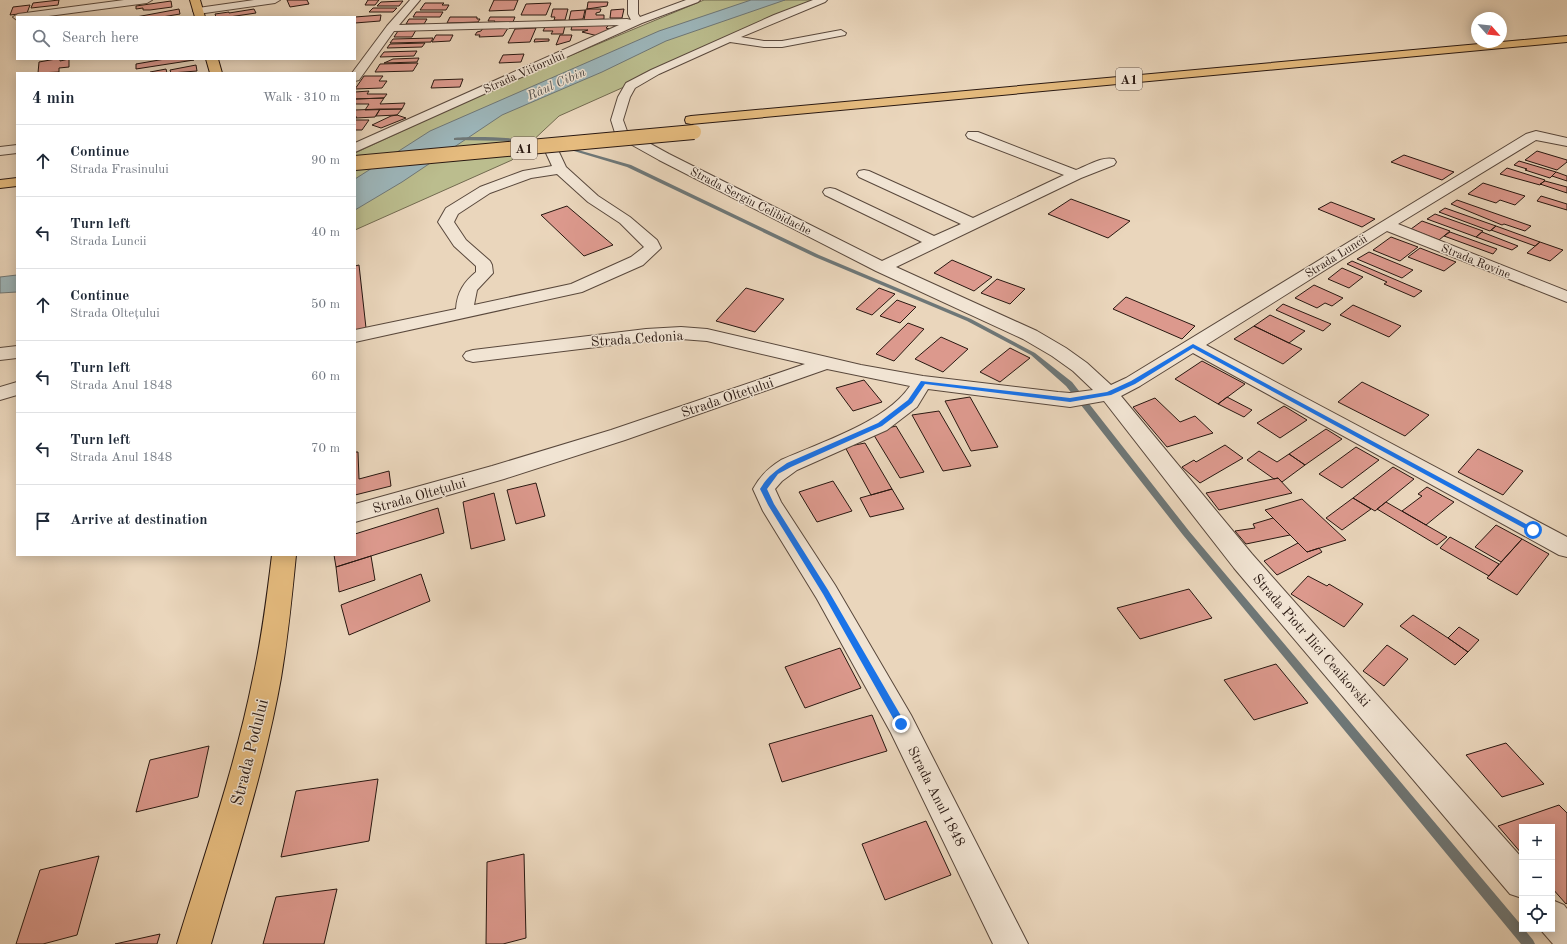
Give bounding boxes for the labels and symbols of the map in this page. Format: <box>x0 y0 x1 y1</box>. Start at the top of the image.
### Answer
north arrow <box>1471 12 1507 48</box>
street label: Strada Viitorului <box>482 50 567 96</box>
water label: Râul Cibin <box>525 66 588 103</box>
road number: A1 <box>1116 68 1142 90</box>
road number: A1 <box>511 137 537 159</box>
street label: Strada Sergiu Celibidache <box>688 166 814 238</box>
street label: Strada Luncii <box>1303 233 1370 281</box>
street label: Strada Rovine <box>1439 243 1512 281</box>
street label: Strada Cedonia <box>590 329 684 349</box>
street label: Strada Oltețului <box>679 376 776 420</box>
street label: Strada Oltețului <box>371 476 468 516</box>
route start <box>1524 521 1542 539</box>
street label: Strada Piotr Ilici Ceaikovski <box>1250 572 1373 710</box>
street label: Strada Podului <box>229 697 272 807</box>
route end <box>892 715 910 733</box>
street label: Strada Anul 1848 <box>905 744 967 849</box>

